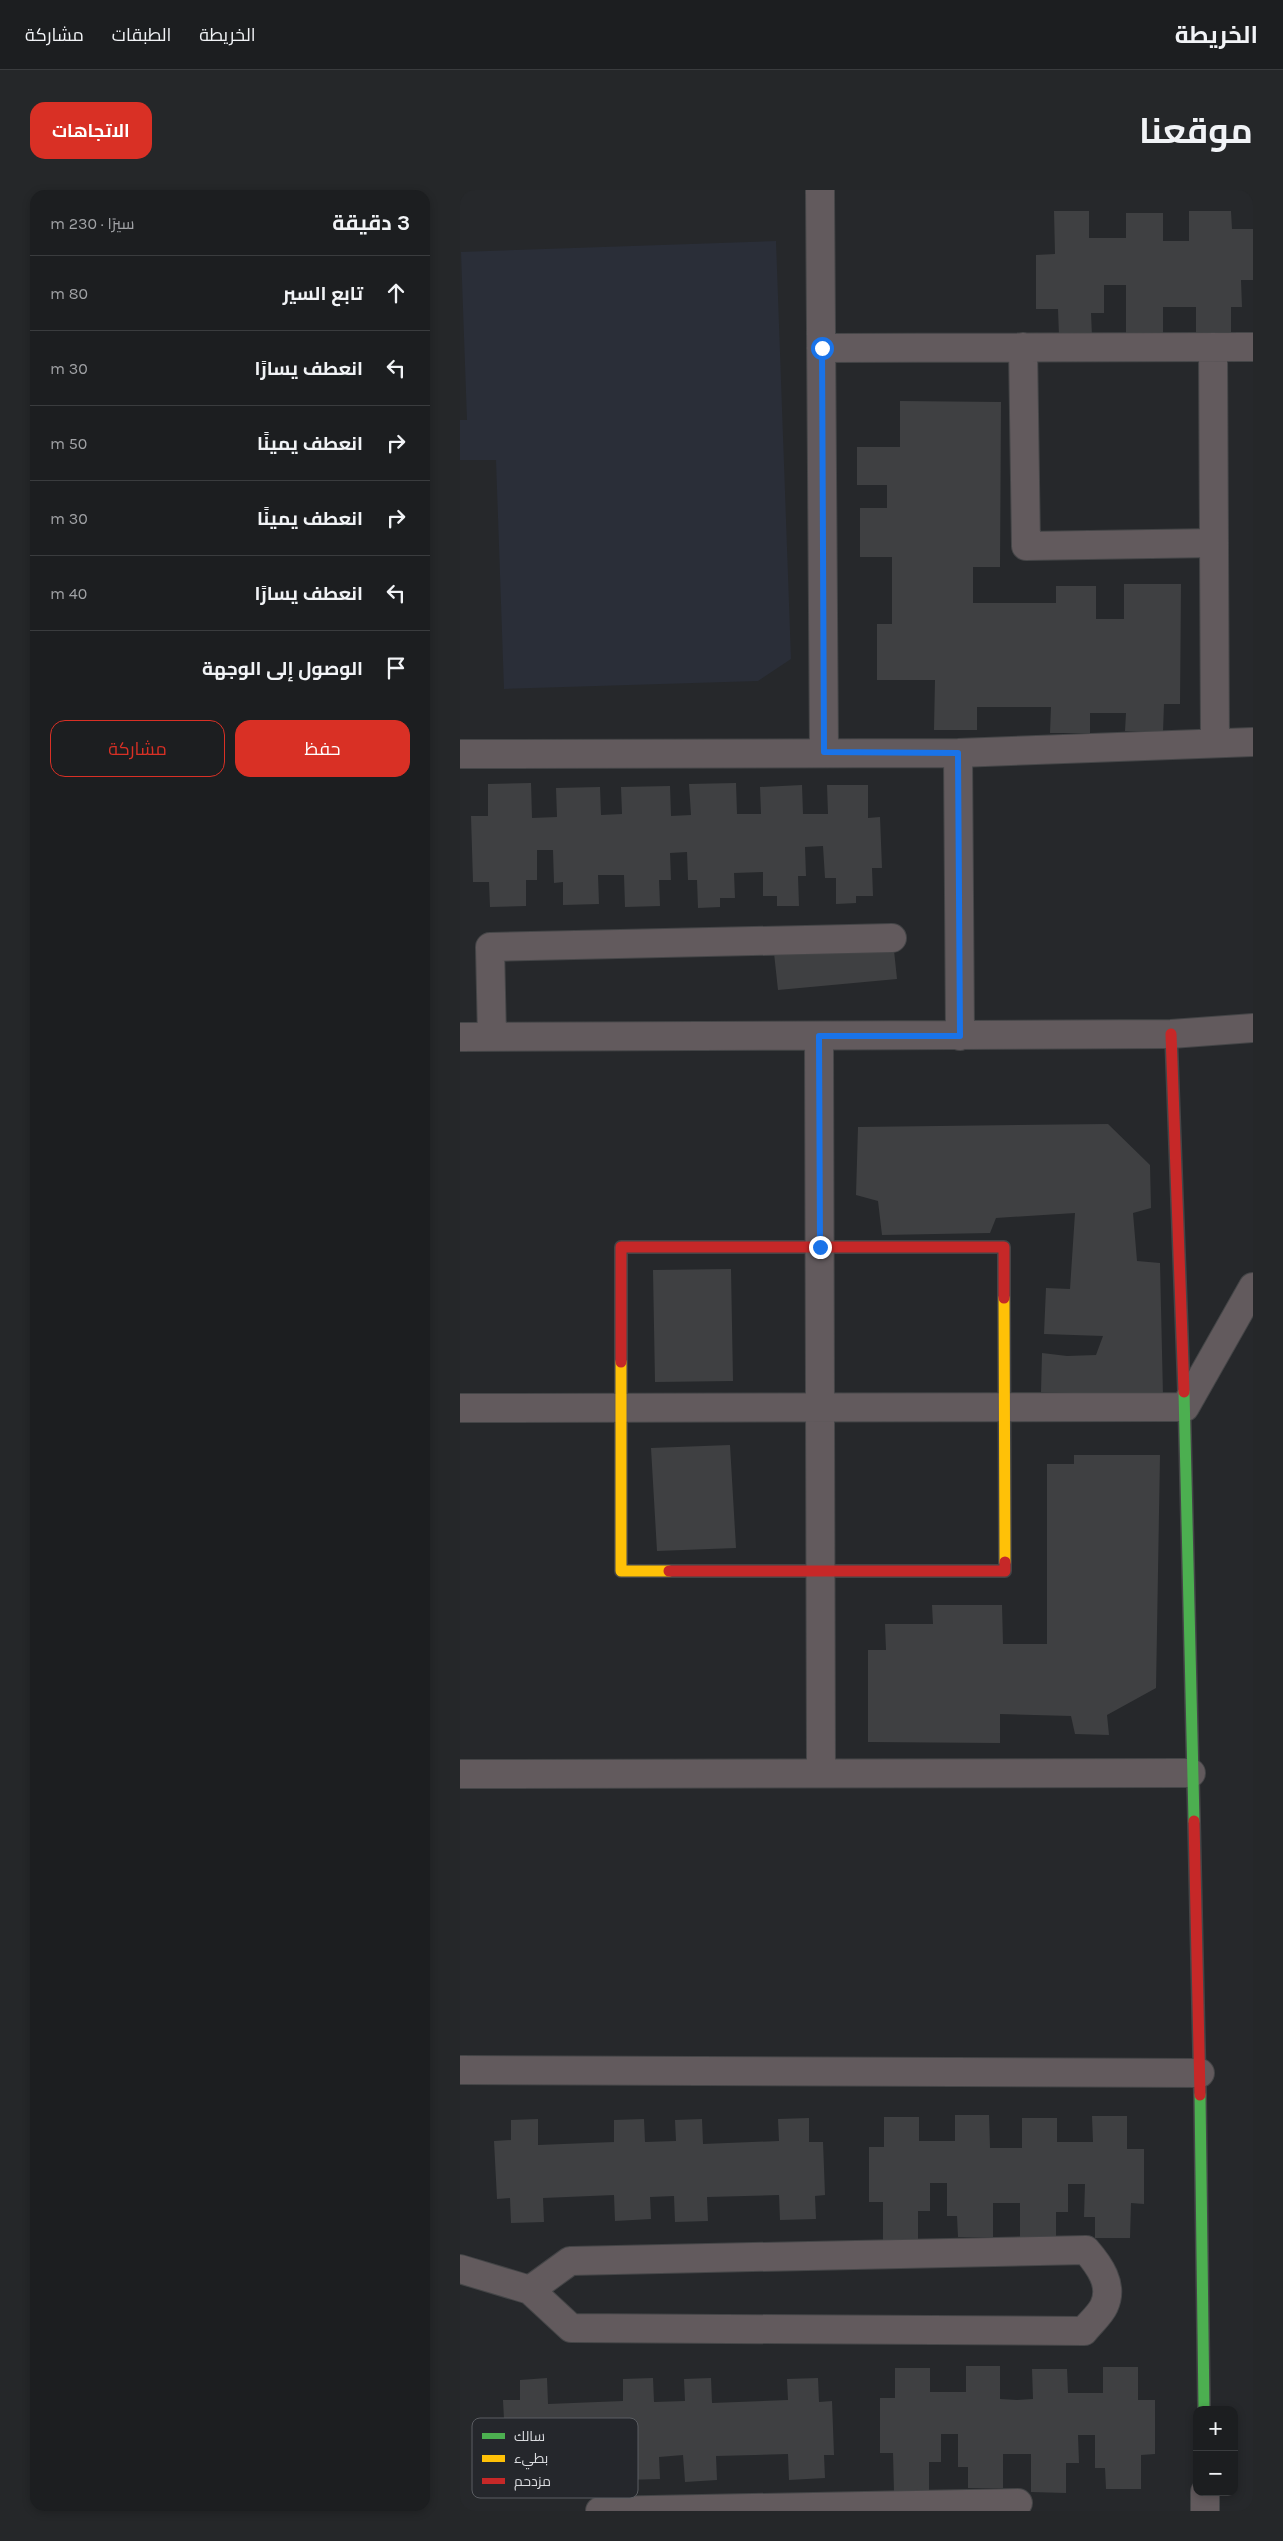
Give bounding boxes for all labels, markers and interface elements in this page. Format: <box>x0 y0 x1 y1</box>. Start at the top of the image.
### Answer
text: الخريطة <box>1175 21 1258 49</box>
text: مشاركة <box>25 24 84 46</box>
text: الطبقات <box>112 24 171 46</box>
text: الخريطة <box>199 24 256 46</box>
button: الاتجاهات <box>30 102 152 159</box>
text: موقعنا <box>1139 111 1253 152</box>
text: 3 دقيقة <box>332 211 410 235</box>
text: سيرًا · 230 m <box>50 214 135 233</box>
icon: ahead <box>382 279 410 307</box>
text: تابع السير <box>283 283 363 305</box>
text: 80 m <box>50 284 88 303</box>
route start <box>811 337 834 360</box>
icon: left <box>382 354 410 382</box>
text: انعطف يسارًا <box>255 358 363 380</box>
text: 30 m <box>50 359 88 378</box>
icon: right <box>382 429 410 457</box>
text: انعطف يمينًا <box>257 433 363 455</box>
text: 50 m <box>50 434 87 453</box>
icon: right <box>382 504 410 532</box>
text: انعطف يمينًا <box>257 508 363 530</box>
text: 30 m <box>50 509 88 528</box>
icon: left <box>382 579 410 607</box>
text: انعطف يسارًا <box>255 583 363 605</box>
text: 40 m <box>50 584 87 603</box>
icon: arrive <box>382 654 410 682</box>
text: الوصول إلى الوجهة <box>202 658 363 680</box>
button: مشاركة <box>50 720 225 777</box>
button: حفظ <box>235 720 410 777</box>
route end <box>809 1236 832 1259</box>
map controls <box>1193 2406 1238 2496</box>
button: + <box>1193 2406 1238 2451</box>
legend <box>472 2418 638 2498</box>
text: سالك <box>514 2428 545 2445</box>
text: بطيء <box>514 2450 548 2470</box>
button: − <box>1193 2451 1238 2496</box>
text: مزدحم <box>514 2473 551 2491</box>

